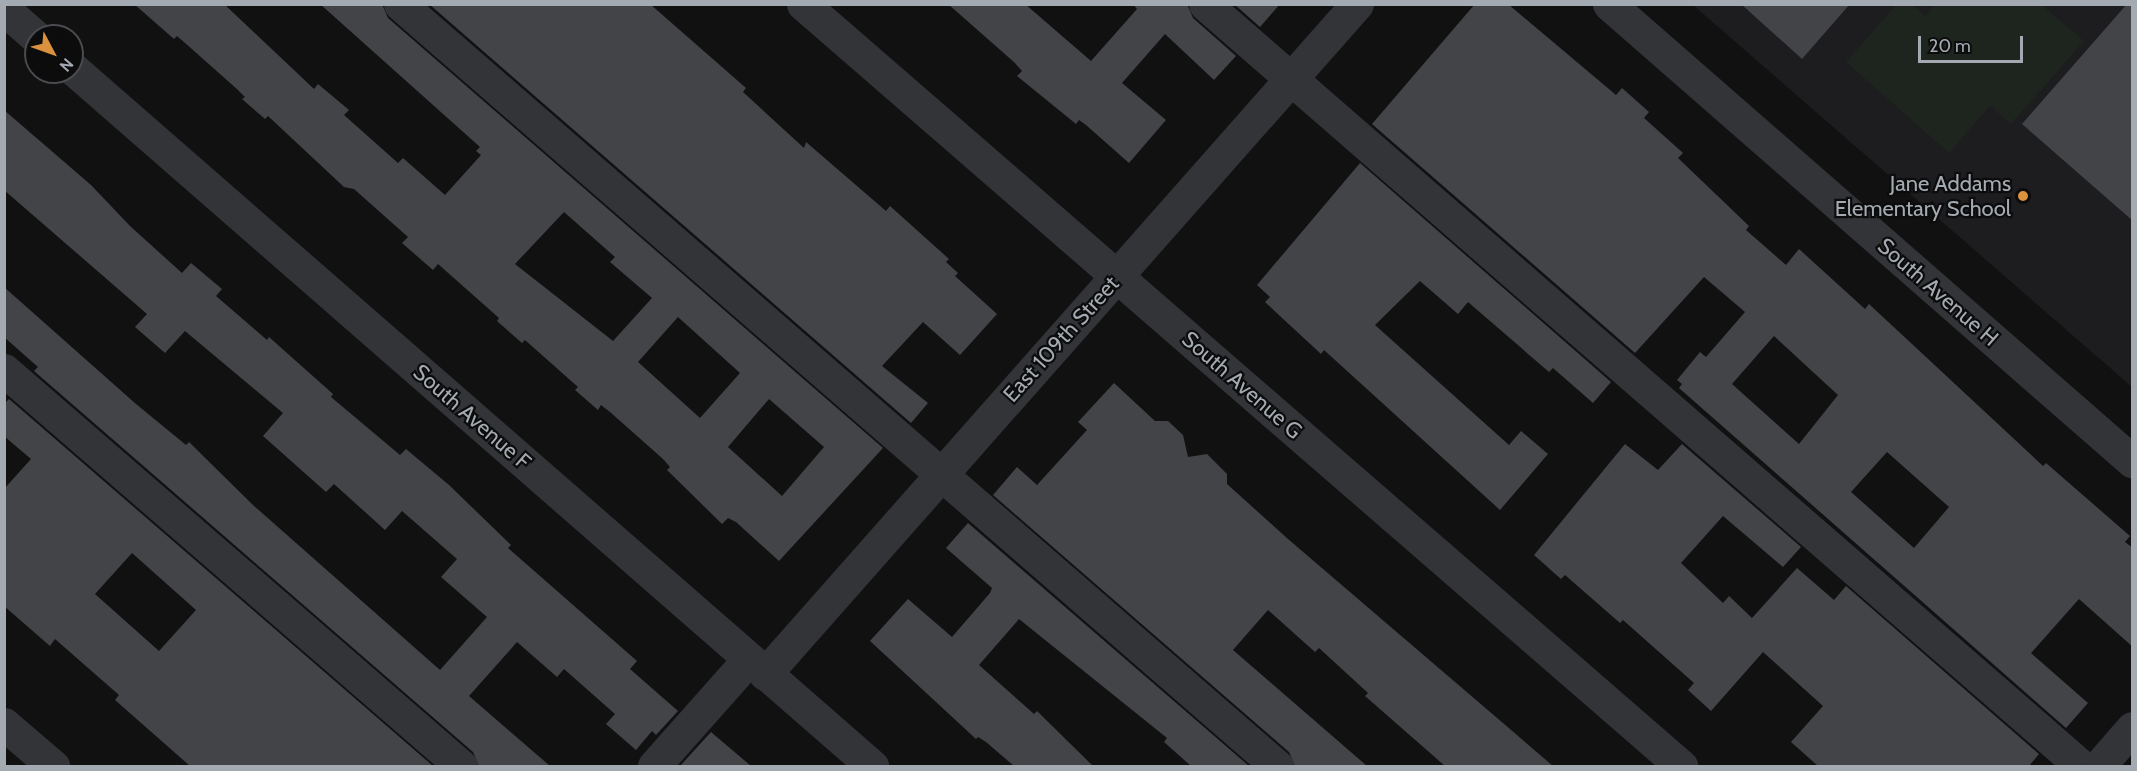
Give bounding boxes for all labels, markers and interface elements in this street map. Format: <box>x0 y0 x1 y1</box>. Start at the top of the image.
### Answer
north arrow <box>24 24 84 84</box>
scale bar <box>1921 24 2026 62</box>
text: 20 m <box>1929 35 1971 57</box>
text: N <box>56 54 77 75</box>
place label: Jane Addams Elementary School <box>1835 170 2011 222</box>
marker: Jane Addams Elementary School <box>2016 189 2030 203</box>
street label: South Avenue H <box>1872 233 2004 351</box>
street label: East 109th Street <box>998 271 1124 407</box>
street label: South Avenue G <box>1177 326 1307 444</box>
street label: South Avenue F <box>408 359 536 475</box>

